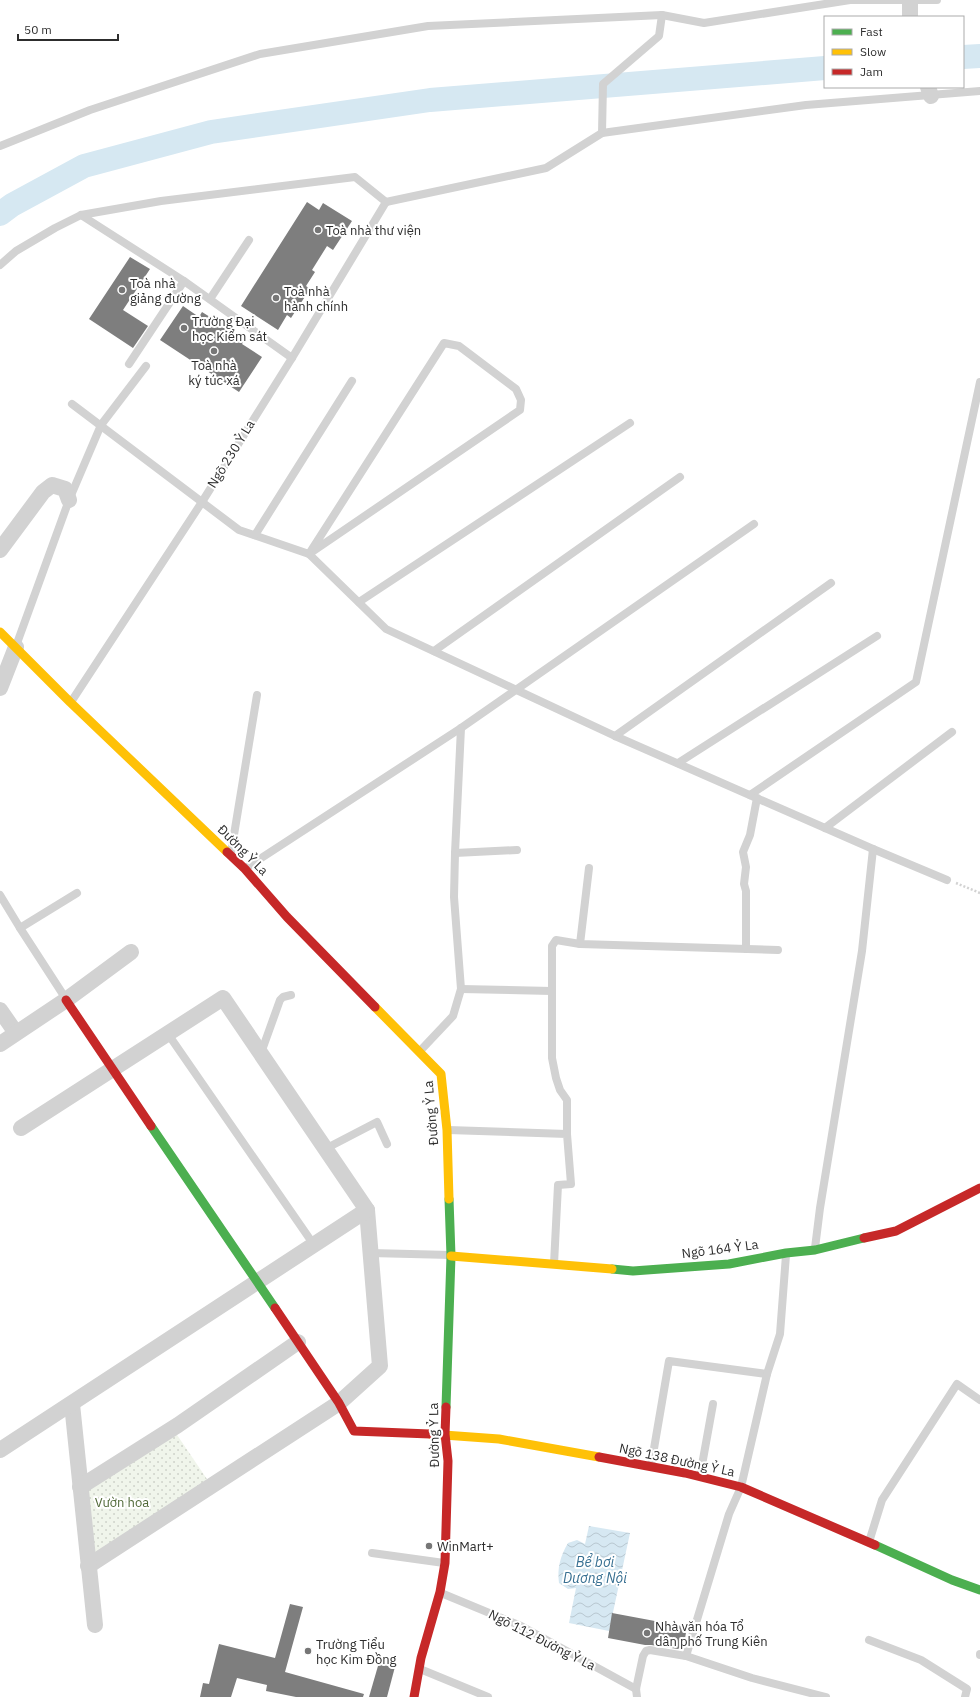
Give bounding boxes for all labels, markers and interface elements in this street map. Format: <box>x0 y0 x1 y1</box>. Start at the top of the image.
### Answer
scale bar <box>18 16 118 42</box>
legend <box>824 16 964 88</box>
text: 50 m <box>24 22 52 37</box>
text: Fast <box>860 24 883 39</box>
text: Slow <box>860 44 886 59</box>
text: Jam <box>860 64 883 79</box>
place label: Toà nhà thư viện <box>326 222 421 239</box>
marker: Toà nhà thư viện <box>313 225 323 235</box>
place label: Toà nhà giảng đường <box>130 275 201 307</box>
place label: Toà nhà hành chính <box>284 283 348 315</box>
marker: Toà nhà giảng đường <box>117 285 127 295</box>
marker: Toà nhà hành chính <box>271 293 281 303</box>
place label: Trường Đại học Kiểm sát <box>192 313 267 345</box>
marker: Trường Đại học Kiểm sát <box>179 323 189 333</box>
marker: Toà nhà ký túc xá <box>209 346 219 356</box>
place label: Toà nhà ký túc xá <box>188 357 240 389</box>
street label: Ngõ 230 Ỷ La <box>203 417 259 491</box>
street label: Đường Ỷ La <box>214 821 272 879</box>
street label: Đường Ỷ La <box>420 1080 442 1146</box>
street label: Ngõ 164 Ỷ La <box>681 1236 759 1262</box>
street label: Đường Ỷ La <box>425 1402 443 1468</box>
street label: Ngõ 138 Đường Ỷ La <box>618 1439 736 1481</box>
park label: Vườn hoa <box>95 1494 149 1511</box>
place label: WinMart+ <box>437 1538 494 1555</box>
marker: WinMart+ <box>424 1541 434 1551</box>
water label: Bể bơi Dương Nội <box>563 1553 627 1587</box>
street label: Ngõ 112 Đường Ỷ La <box>486 1606 598 1674</box>
place label: Nhà văn hóa Tổ dân phố Trung Kiên <box>655 1618 768 1650</box>
marker: Nhà văn hóa Tổ dân phố Trung Kiên <box>642 1628 652 1638</box>
place label: Trường Tiểu học Kim Đồng <box>316 1636 397 1668</box>
marker: Trường Tiểu học Kim Đồng <box>303 1646 313 1656</box>

